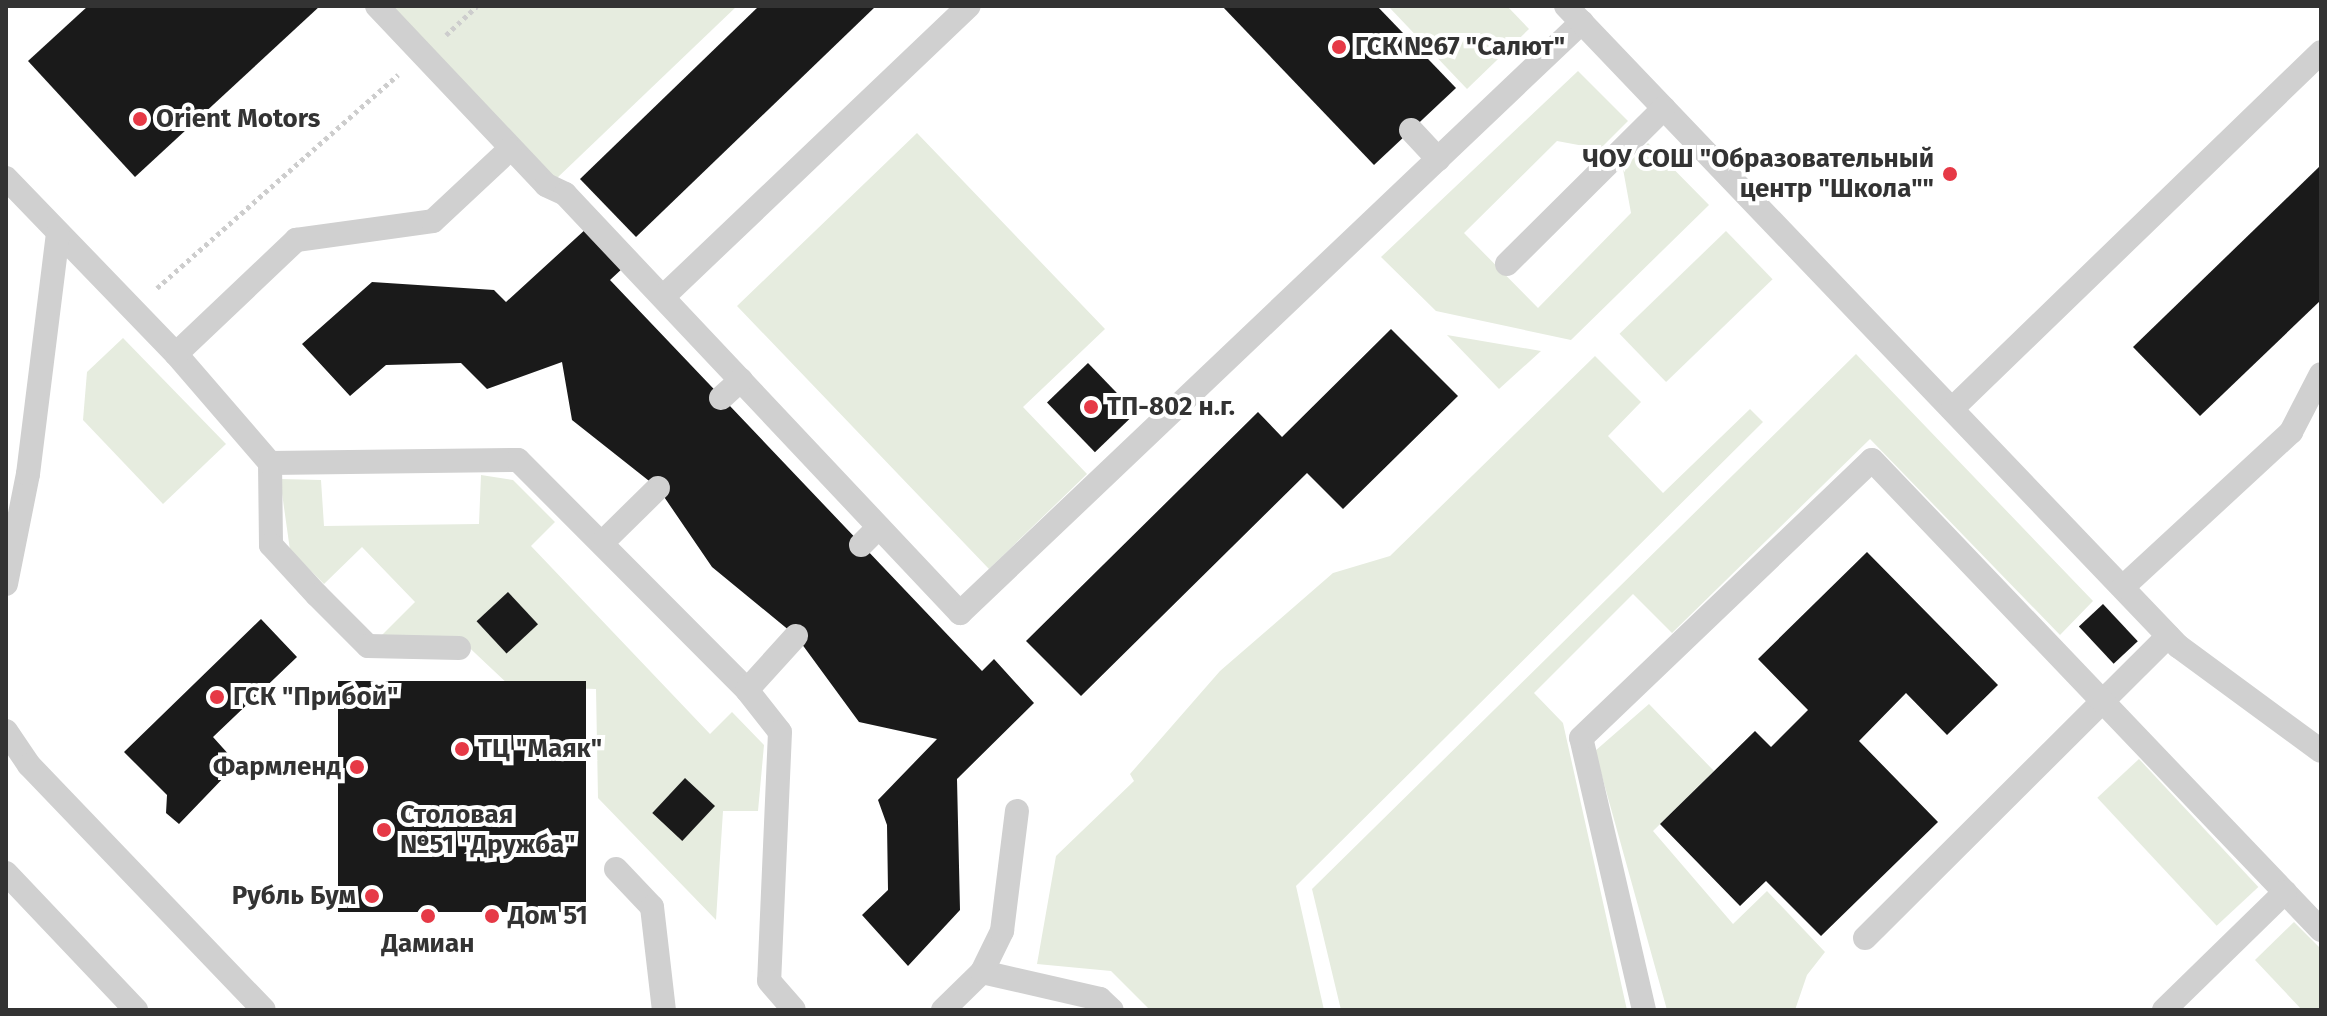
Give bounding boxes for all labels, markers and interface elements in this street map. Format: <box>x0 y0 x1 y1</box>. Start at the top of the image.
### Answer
place label: ГСК №67 "Салют" <box>1355 31 1565 63</box>
marker: ГСК №67 "Салют" <box>1330 38 1348 56</box>
place label: Orient Motors <box>156 103 320 135</box>
marker: Orient Motors <box>131 110 149 128</box>
place label: ЧОУ СОШ "Образовательный центр "Школа"" <box>1583 143 1934 204</box>
marker: ЧОУ СОШ "Образовательный центр "Школа"" <box>1941 165 1959 183</box>
place label: ТП-802 н.г. <box>1107 391 1235 423</box>
marker: ТП-802 н.г. <box>1082 398 1100 416</box>
place label: ГСК "Прибой" <box>233 681 398 713</box>
marker: ГСК "Прибой" <box>208 688 226 706</box>
place label: ТЦ "Маяк" <box>478 733 602 765</box>
marker: ТЦ "Маяк" <box>453 740 471 758</box>
place label: Фармленд <box>213 751 341 783</box>
marker: Фармленд <box>348 758 366 776</box>
place label: Столовая №51 "Дружба" <box>400 799 575 860</box>
marker: Столовая №51 "Дружба" <box>375 821 393 839</box>
place label: Рубль Бум <box>232 880 356 912</box>
marker: Рубль Бум <box>363 887 381 905</box>
place label: Дом 51 <box>508 900 588 932</box>
marker: Дамиан <box>419 907 437 925</box>
marker: Дом 51 <box>483 907 501 925</box>
place label: Дамиан <box>382 928 474 960</box>

